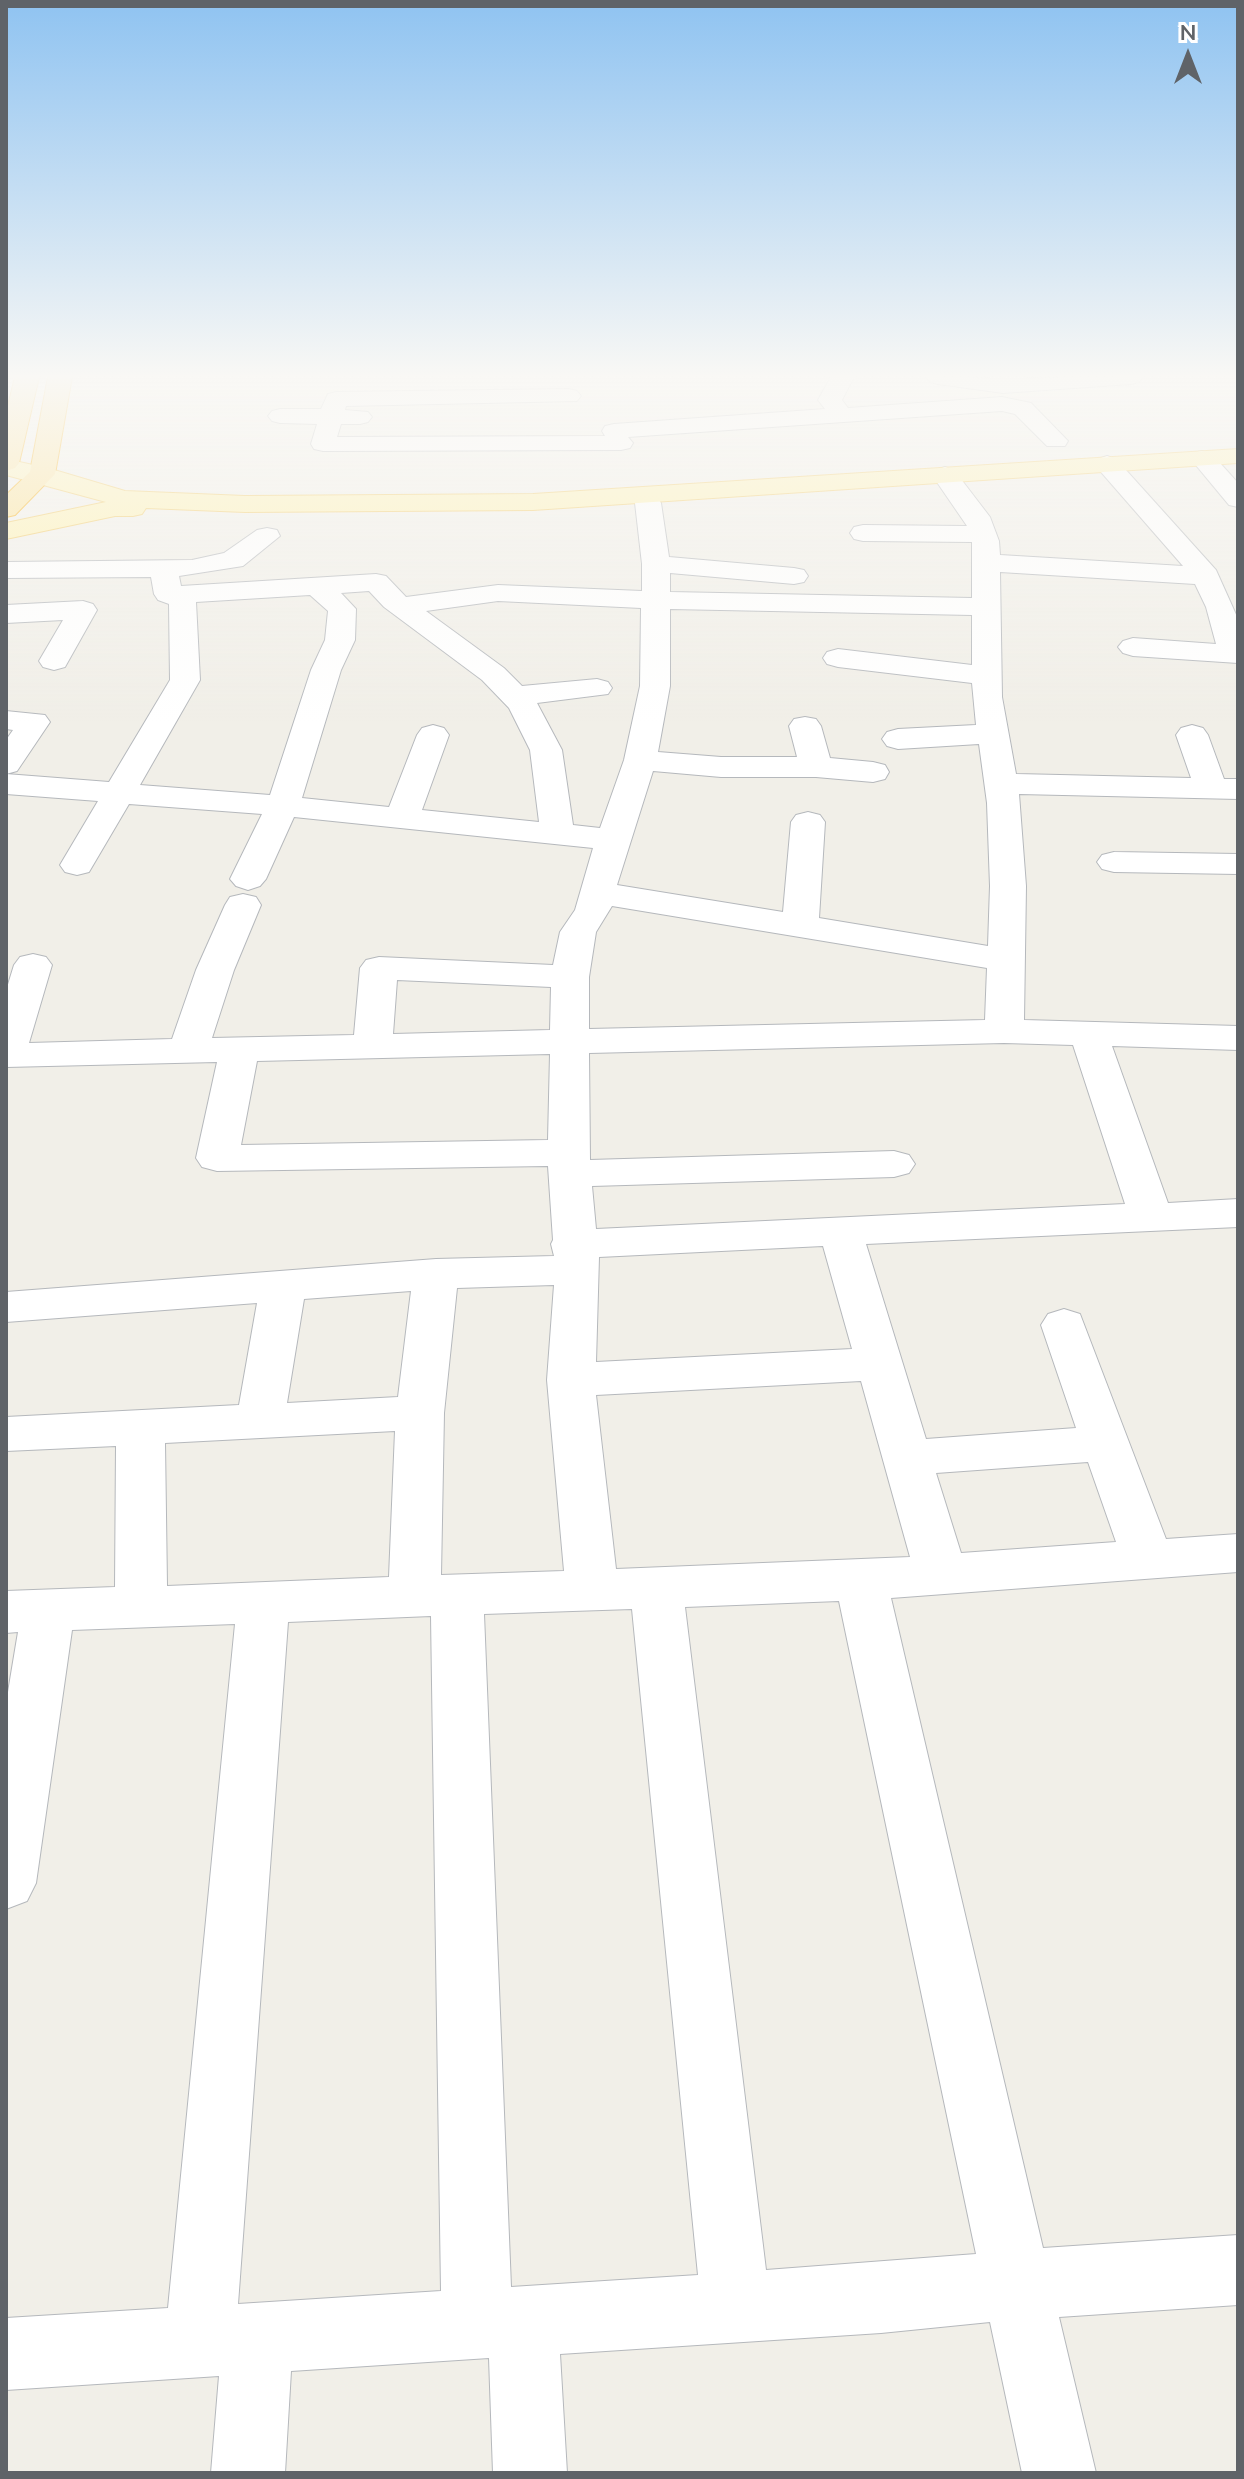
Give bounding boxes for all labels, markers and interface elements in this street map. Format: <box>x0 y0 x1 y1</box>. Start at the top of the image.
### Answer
north arrow <box>1148 16 1228 96</box>
text: N <box>1180 18 1196 46</box>

